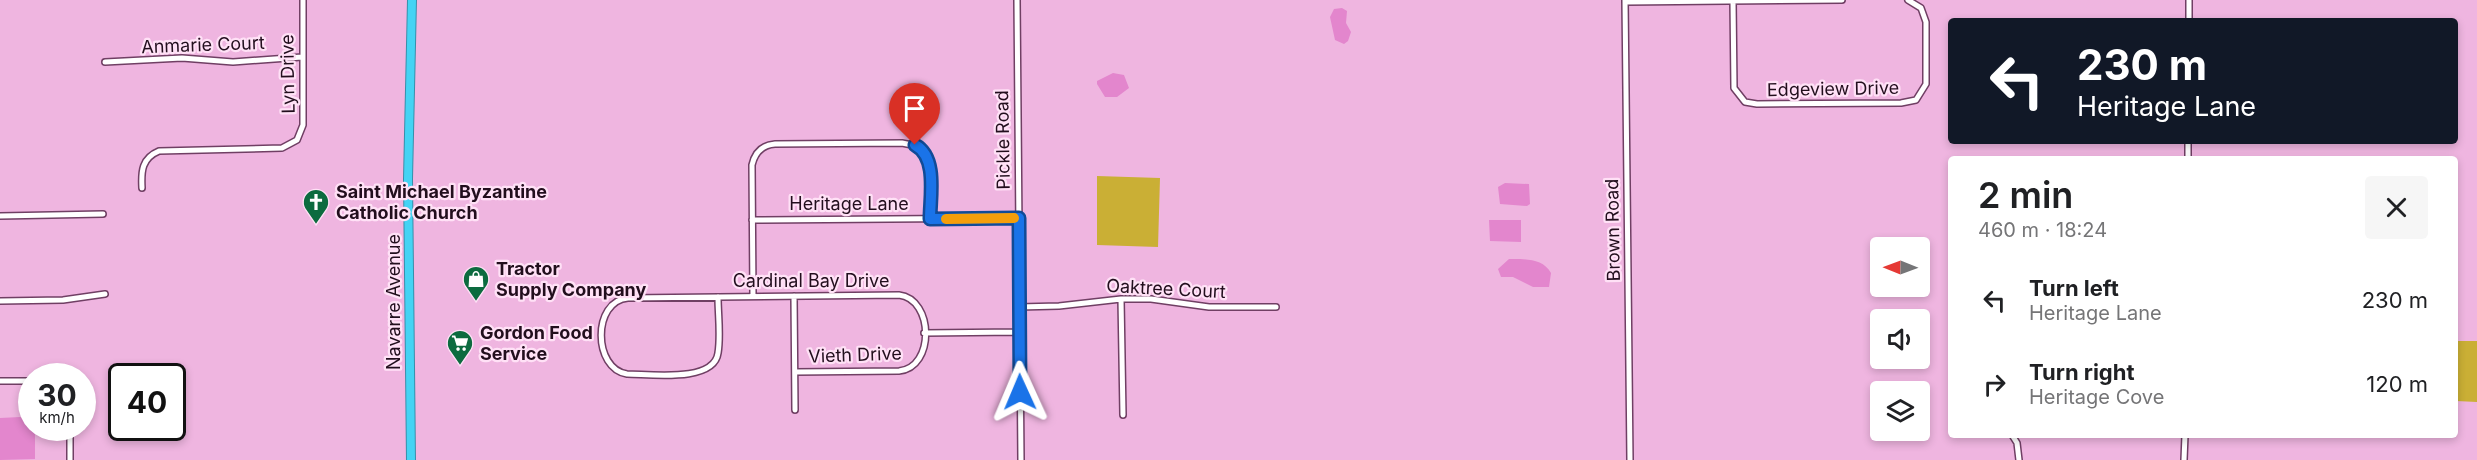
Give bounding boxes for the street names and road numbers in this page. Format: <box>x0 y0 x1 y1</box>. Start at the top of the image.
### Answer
street label: Anmarie Court <box>141 32 265 57</box>
street label: Lyn Drive <box>276 34 299 114</box>
street label: Edgeview Drive <box>1767 77 1899 100</box>
street label: Pickle Road <box>991 90 1014 190</box>
street label: Brown Road <box>1601 179 1624 281</box>
street label: Heritage Lane <box>789 193 909 214</box>
street label: Navarre Avenue <box>383 234 404 370</box>
street label: Cardinal Bay Drive <box>733 270 889 291</box>
street label: Oaktree Court <box>1106 275 1226 302</box>
street label: Vieth Drive <box>808 342 902 367</box>

